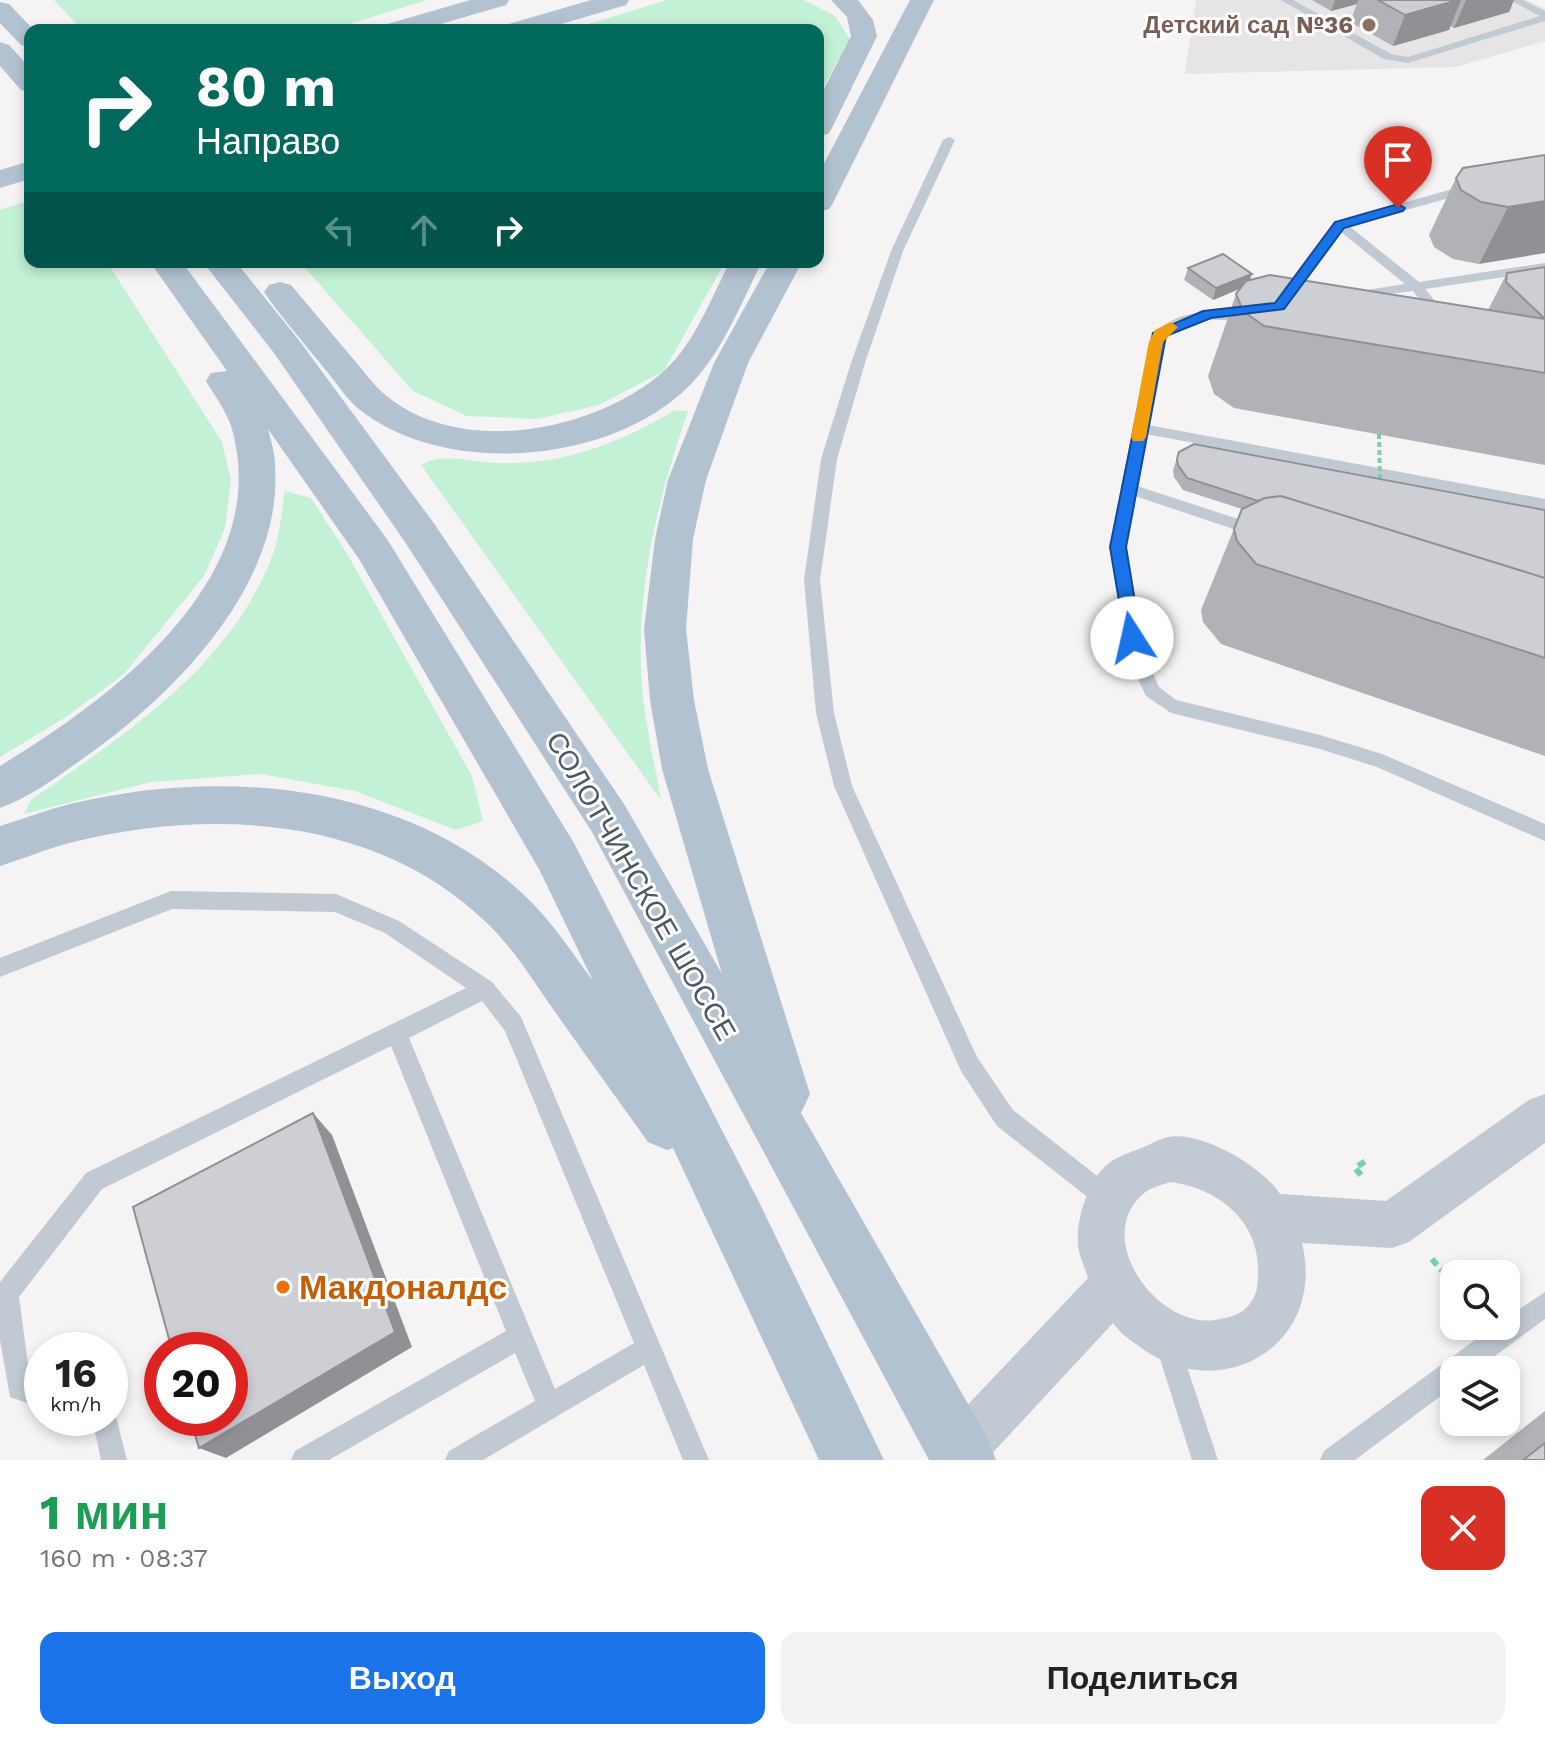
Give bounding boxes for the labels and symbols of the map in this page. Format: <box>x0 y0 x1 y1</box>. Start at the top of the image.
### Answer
place label: Детский сад №36 <box>1143 11 1353 39</box>
marker: Детский сад №36 <box>1360 16 1378 34</box>
pin <box>1364 126 1432 208</box>
position arrow <box>1090 596 1174 680</box>
street label: СОЛОТЧИНСКОЕ ШОССЕ <box>539 726 743 1046</box>
place label: Макдоналдс <box>299 1267 507 1307</box>
marker: Макдоналдс <box>274 1278 292 1296</box>
speed limit sign: 20 <box>144 1332 248 1436</box>

